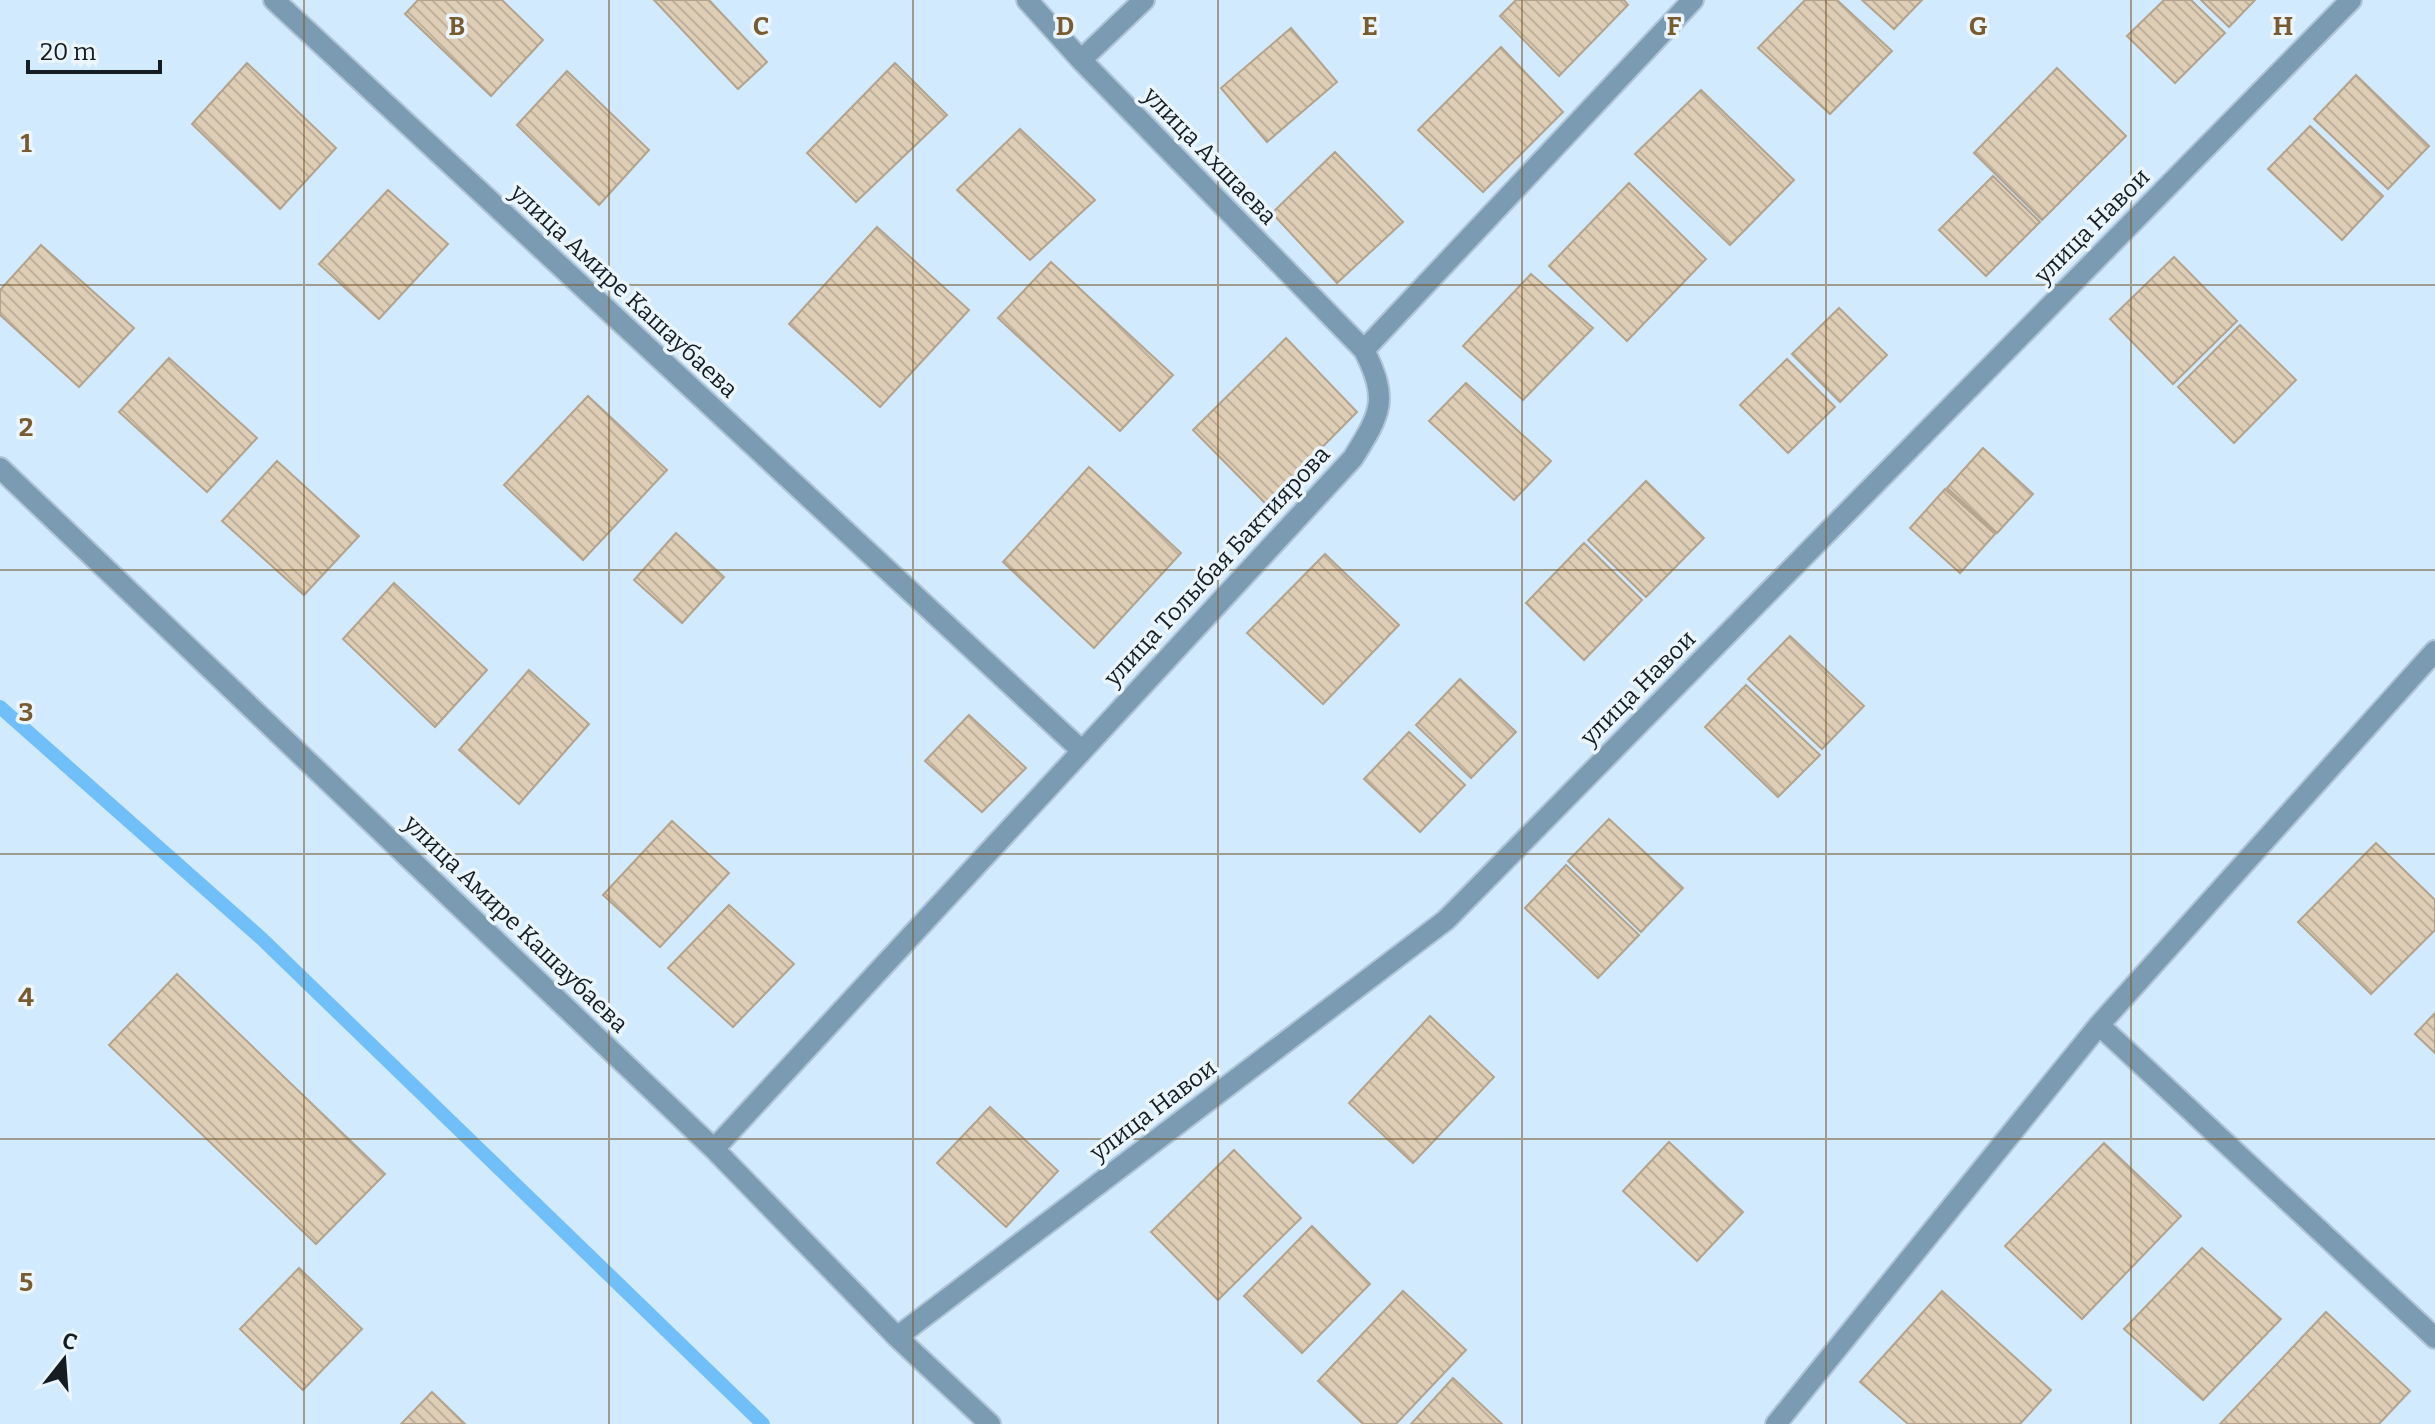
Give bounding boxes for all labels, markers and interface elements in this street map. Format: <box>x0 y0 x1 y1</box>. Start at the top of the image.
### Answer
text: B <box>449 11 465 42</box>
text: C <box>753 11 769 42</box>
text: D <box>1056 11 1074 42</box>
text: E <box>1362 11 1378 42</box>
text: F <box>1667 11 1682 42</box>
text: G <box>1969 11 1988 42</box>
text: H <box>2273 11 2293 42</box>
scale bar <box>28 24 160 74</box>
text: 20 m <box>40 38 96 66</box>
street label: улица Ахшаева <box>1137 81 1283 230</box>
text: 1 <box>20 128 32 159</box>
street label: улица Навои <box>2028 163 2155 290</box>
street label: улица Амире Кашаубаева <box>504 178 743 404</box>
text: 2 <box>19 412 33 443</box>
street label: улица Толыбая Бактиярова <box>1098 440 1336 693</box>
street label: улица Навои <box>1574 625 1701 752</box>
text: 3 <box>19 697 33 728</box>
street label: улица Амире Кашаубаева <box>397 809 634 1038</box>
text: 4 <box>18 982 34 1013</box>
street label: улица Навои <box>1084 1053 1222 1167</box>
text: 5 <box>19 1267 33 1298</box>
north arrow <box>24 1320 104 1400</box>
text: С <box>59 1326 80 1356</box>

